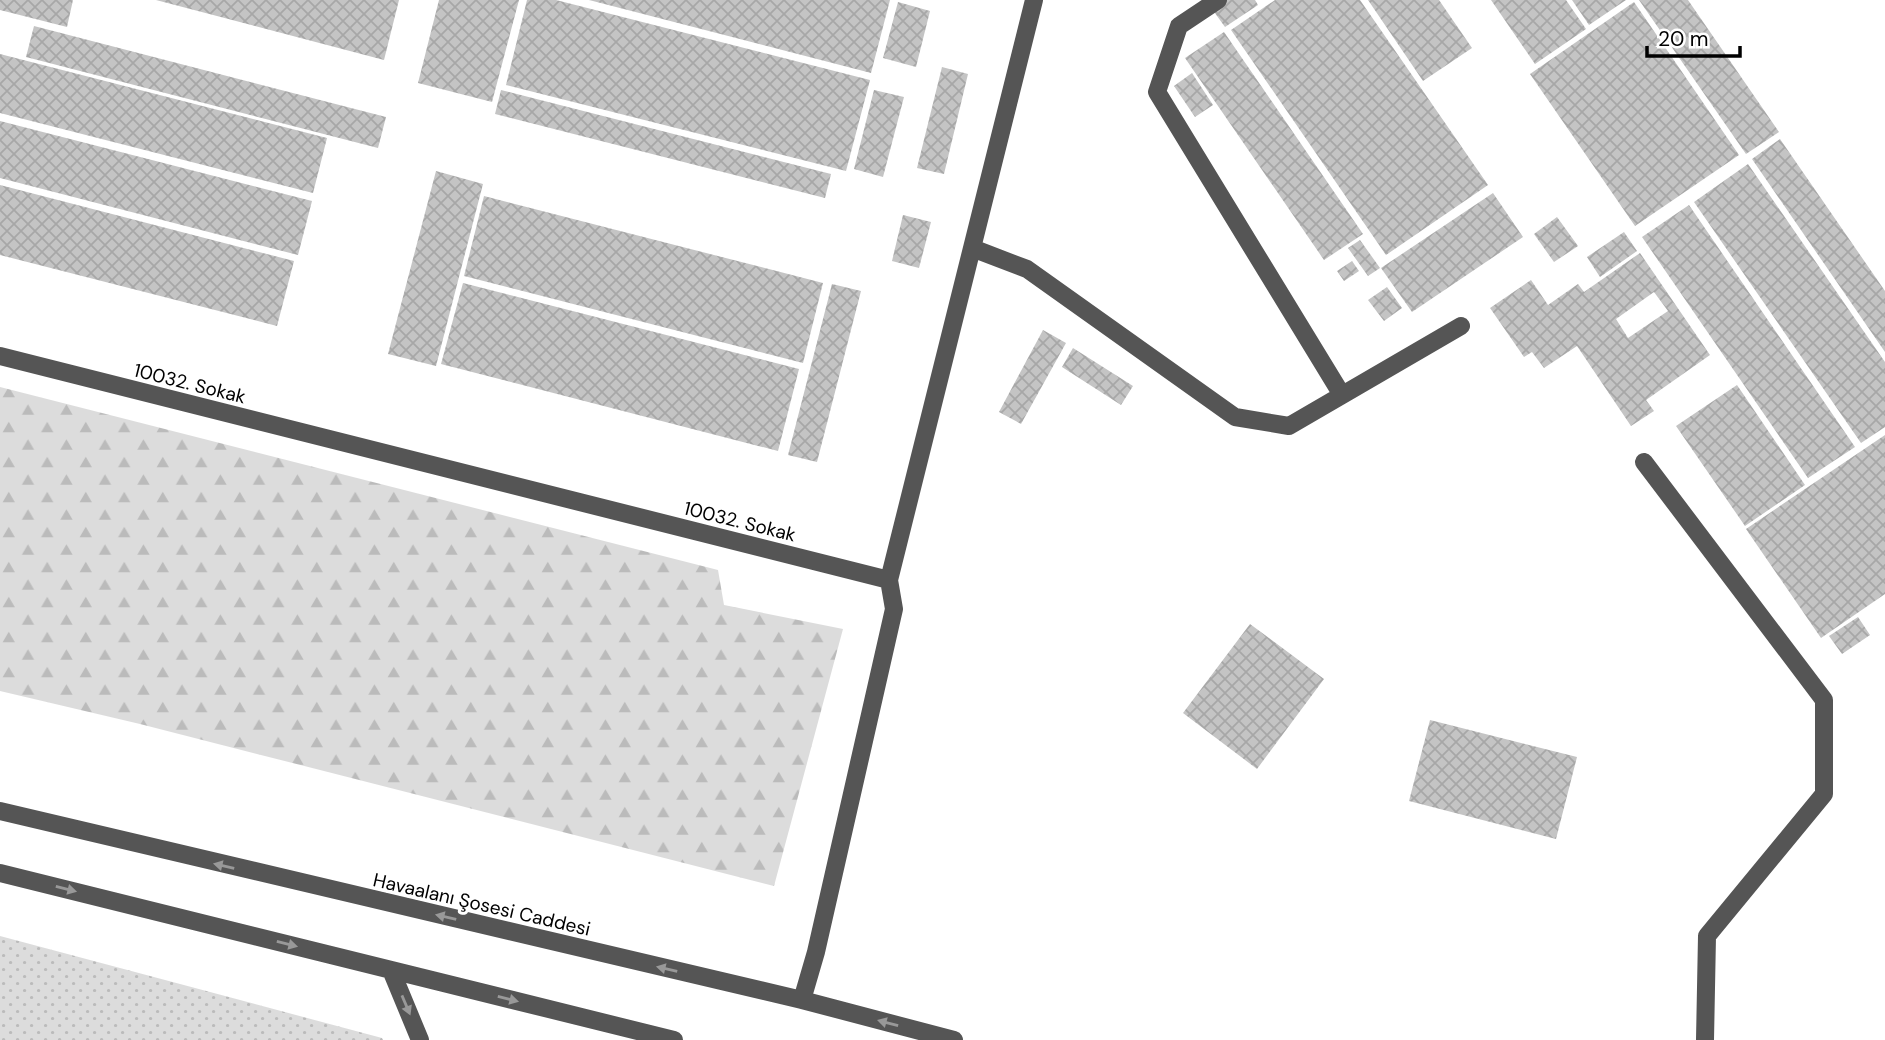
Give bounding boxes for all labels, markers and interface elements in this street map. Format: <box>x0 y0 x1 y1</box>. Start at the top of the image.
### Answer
scale bar <box>1647 14 1740 58</box>
text: 20 m <box>1658 25 1709 53</box>
street label: 10032. Sokak <box>131 357 249 410</box>
street label: 10032. Sokak <box>681 495 799 548</box>
one-way arrow <box>213 860 235 871</box>
street label: Havaalanı Şosesi Caddesi <box>371 867 593 942</box>
one-way arrow <box>55 884 77 895</box>
one-way arrow <box>435 911 457 922</box>
one-way arrow <box>276 939 298 950</box>
one-way arrow <box>656 963 678 974</box>
one-way arrow <box>497 994 519 1005</box>
one-way arrow <box>400 995 412 1015</box>
one-way arrow <box>877 1017 899 1028</box>

